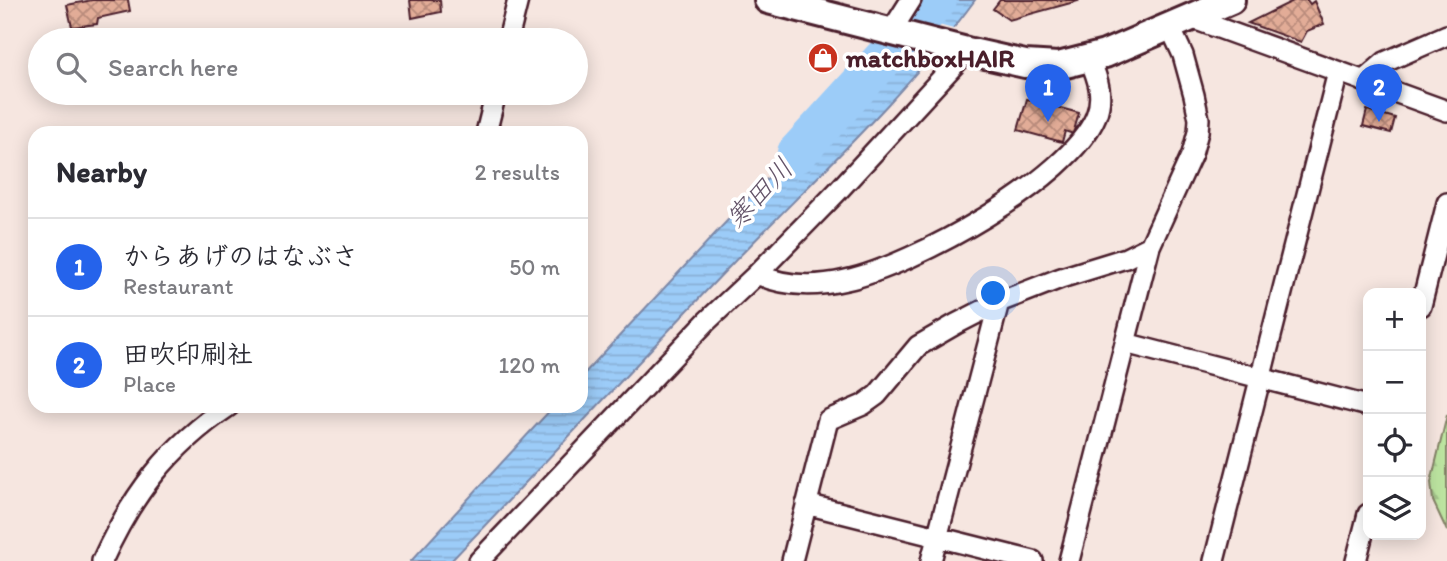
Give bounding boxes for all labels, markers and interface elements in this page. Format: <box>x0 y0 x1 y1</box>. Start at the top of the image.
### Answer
search box <box>28 28 588 105</box>
shop icon: matchboxHAIR <box>806 41 840 75</box>
place label: matchboxHAIR <box>845 42 1015 74</box>
icon: search <box>52 48 90 86</box>
text: Search here <box>108 51 238 83</box>
pin: 1 <box>1025 64 1071 122</box>
pin: 2 <box>1356 64 1402 122</box>
water label: 寒田川 <box>718 151 800 235</box>
text: Nearby <box>56 153 147 190</box>
text: 2 results <box>474 158 560 186</box>
text: からあげのはなぶさ <box>123 240 358 272</box>
text: 1 <box>74 253 84 281</box>
text: 50 m <box>509 253 560 281</box>
text: Restaurant <box>123 272 233 300</box>
your location <box>976 276 1010 310</box>
map controls <box>1363 288 1426 540</box>
button: + <box>1363 288 1426 351</box>
text: 田吹印刷社 <box>123 338 253 370</box>
text: 2 <box>73 351 85 379</box>
text: 120 m <box>499 351 560 379</box>
button: − <box>1363 351 1426 414</box>
text: Place <box>123 370 176 398</box>
button: locate <box>1363 414 1426 477</box>
button: layers <box>1363 477 1426 540</box>

